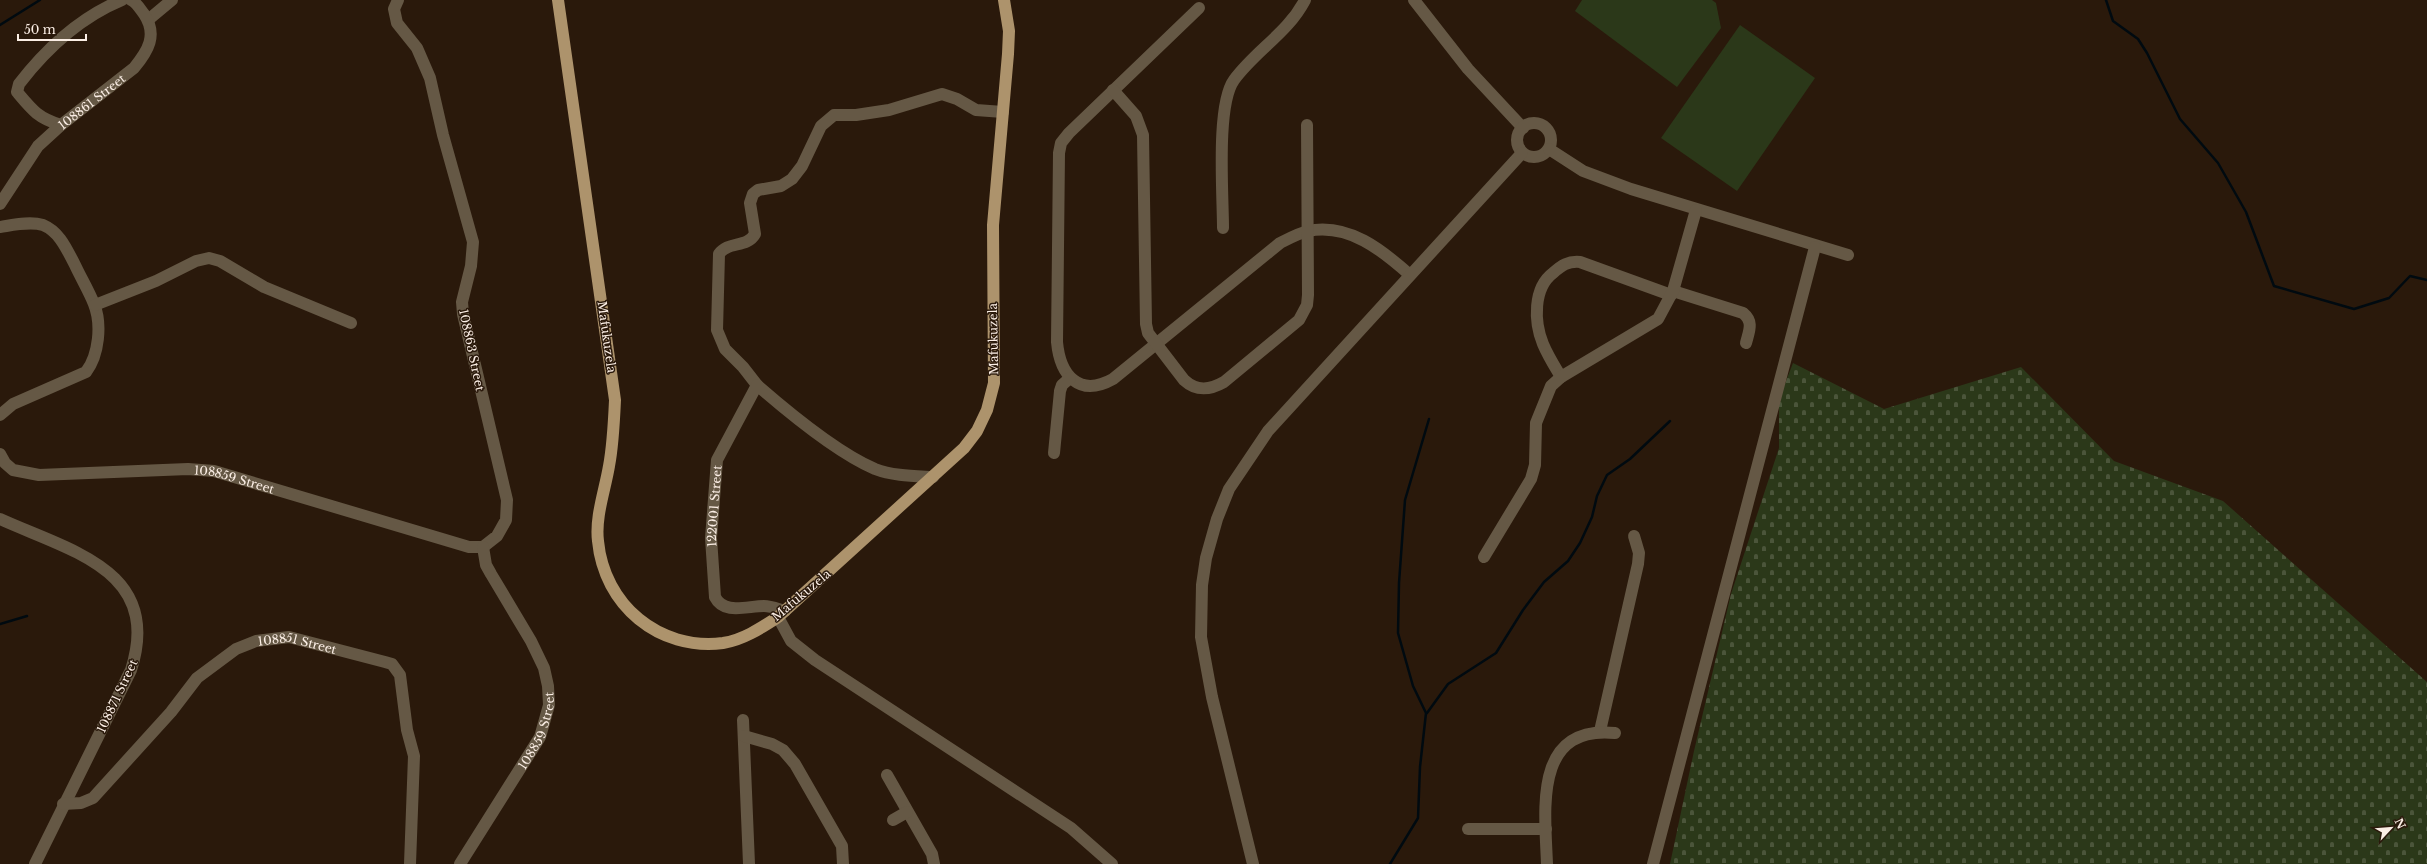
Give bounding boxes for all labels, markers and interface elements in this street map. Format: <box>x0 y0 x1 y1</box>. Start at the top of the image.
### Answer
scale bar <box>18 16 86 42</box>
text: 50 m <box>24 22 56 37</box>
street label: 108861 Street <box>55 70 128 132</box>
street label: Mafukuzela <box>595 300 620 374</box>
street label: Mafukuzela <box>985 302 1001 375</box>
street label: 108863 Street <box>456 308 488 393</box>
street label: 108859 Street <box>194 462 277 496</box>
street label: 122001 Street <box>703 464 724 548</box>
street label: Mafukuzela <box>768 566 834 624</box>
street label: 108851 Street <box>257 629 339 657</box>
street label: 108871 Street <box>93 656 141 735</box>
street label: 108859 Street <box>514 691 557 772</box>
north arrow <box>2371 808 2411 848</box>
text: N <box>2391 816 2409 832</box>

